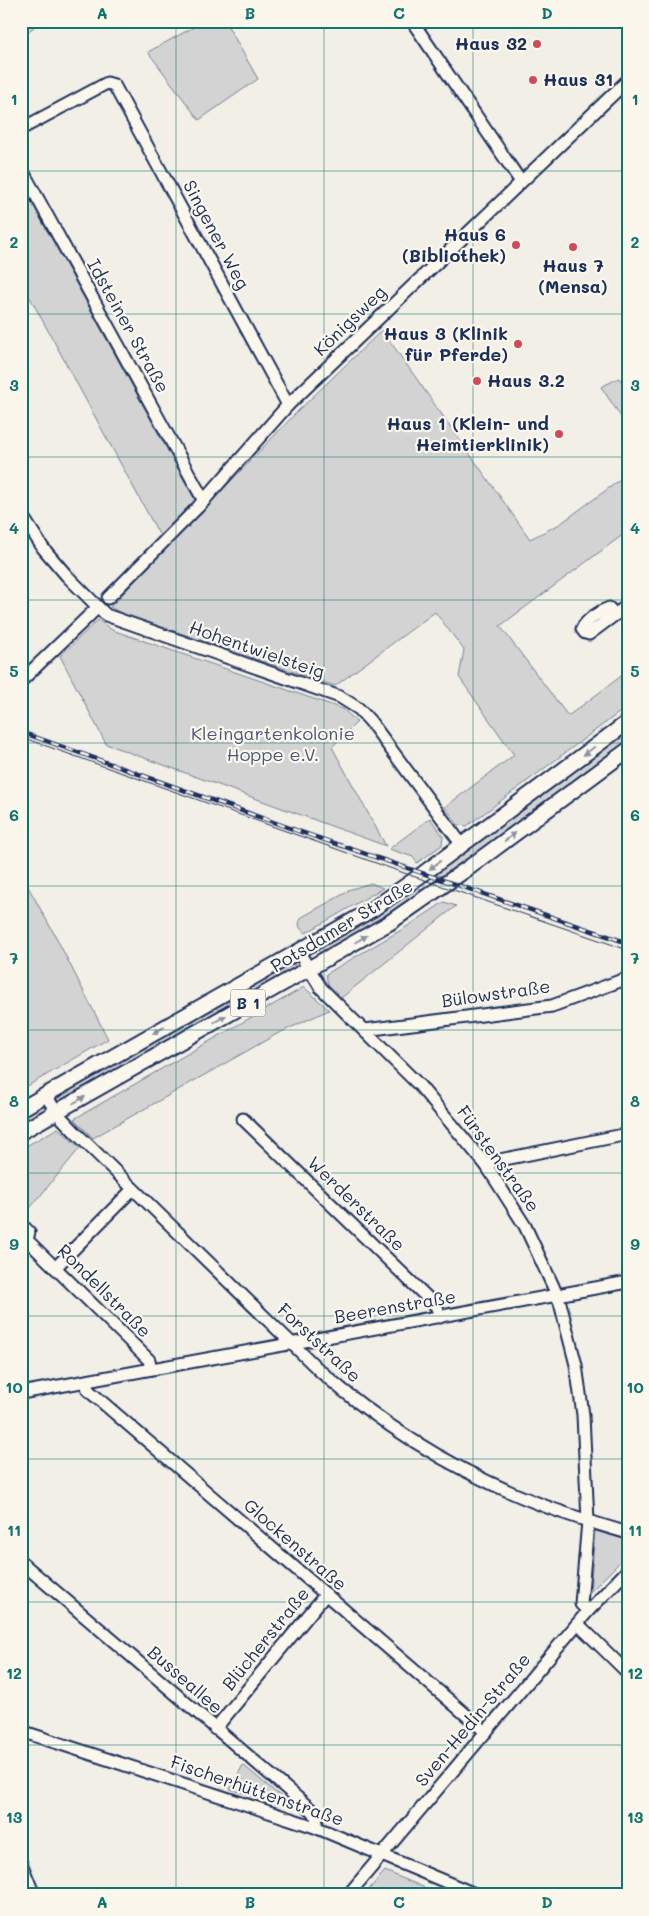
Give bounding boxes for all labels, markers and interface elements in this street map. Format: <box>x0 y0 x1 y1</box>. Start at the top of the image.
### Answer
text: A <box>96 2 108 23</box>
text: B <box>245 2 255 23</box>
text: C <box>393 2 405 23</box>
text: D <box>541 2 553 23</box>
place label: Haus 32 <box>455 31 527 55</box>
marker: Haus 32 <box>531 38 543 50</box>
place label: Haus 31 <box>543 67 613 91</box>
marker: Haus 31 <box>527 74 539 86</box>
text: 1 <box>10 88 18 109</box>
text: 1 <box>631 88 639 109</box>
street label: Singener Weg <box>178 176 256 293</box>
place label: Haus 6 (Bibliothek) <box>402 222 506 267</box>
text: 2 <box>10 231 19 252</box>
text: 2 <box>631 231 640 252</box>
marker: Haus 6 (Bibliothek) <box>510 239 522 251</box>
marker: Haus 7 (Mensa) <box>567 241 579 253</box>
place label: Haus 7 (Mensa) <box>538 253 608 298</box>
street label: Idsteiner Straße <box>82 254 176 397</box>
street label: Königsweg <box>308 280 391 361</box>
place label: Haus 3 (Klinik für Pferde) <box>384 321 508 366</box>
marker: Haus 3 (Klinik für Pferde) <box>512 338 524 350</box>
place label: Haus 3.2 <box>487 368 565 392</box>
text: 3 <box>9 374 19 395</box>
text: 3 <box>630 374 640 395</box>
marker: Haus 3.2 <box>471 375 483 387</box>
place label: Haus 1 (Klein- und Heimtierklinik) <box>386 411 549 456</box>
marker: Haus 1 (Klein- und Heimtierklinik) <box>553 428 565 440</box>
text: 4 <box>9 517 19 538</box>
text: 4 <box>630 517 640 538</box>
street label: Hohentwielsteig <box>186 615 328 683</box>
text: 5 <box>9 660 19 681</box>
text: 5 <box>630 660 640 681</box>
park label: Kleingartenkolonie Hoppe e.V. <box>191 721 355 766</box>
one-way arrow <box>582 746 596 756</box>
text: 6 <box>9 804 19 825</box>
text: 6 <box>630 804 640 825</box>
one-way arrow <box>503 832 516 843</box>
one-way arrow <box>428 860 442 870</box>
street label: Potsdamer Straße <box>266 873 417 977</box>
one-way arrow <box>355 934 368 943</box>
text: 7 <box>10 947 19 968</box>
text: 7 <box>631 947 640 968</box>
street label: Bülowstraße <box>440 973 552 1013</box>
road number: B 1 <box>230 990 266 1016</box>
one-way arrow <box>213 1015 227 1024</box>
one-way arrow <box>152 1026 165 1035</box>
text: 8 <box>9 1090 19 1111</box>
text: 8 <box>630 1090 640 1111</box>
one-way arrow <box>72 1095 85 1104</box>
street label: Fürstenstraße <box>452 1100 546 1217</box>
street label: Werderstraße <box>303 1151 411 1256</box>
text: 9 <box>9 1233 19 1254</box>
text: 9 <box>630 1233 640 1254</box>
street label: Rondellstraße <box>53 1238 157 1342</box>
street label: Beerenstraße <box>332 1284 458 1329</box>
street label: Forststraße <box>273 1297 367 1387</box>
text: 10 <box>5 1376 23 1397</box>
text: 10 <box>626 1376 644 1397</box>
street label: Glockenstraße <box>239 1493 352 1596</box>
text: 11 <box>7 1519 21 1540</box>
text: 11 <box>628 1519 642 1540</box>
street label: Blücherstraße <box>216 1582 314 1695</box>
street label: Busseallee <box>143 1640 228 1719</box>
street label: Sven-Hedin-Straße <box>409 1647 535 1791</box>
text: 12 <box>6 1662 22 1683</box>
text: 12 <box>627 1662 643 1683</box>
street label: Fischerhüttenstraße <box>168 1749 347 1831</box>
text: 13 <box>6 1806 23 1827</box>
text: 13 <box>627 1806 644 1827</box>
text: A <box>96 1891 108 1912</box>
text: B <box>245 1891 255 1912</box>
text: C <box>393 1891 405 1912</box>
text: D <box>541 1891 553 1912</box>

